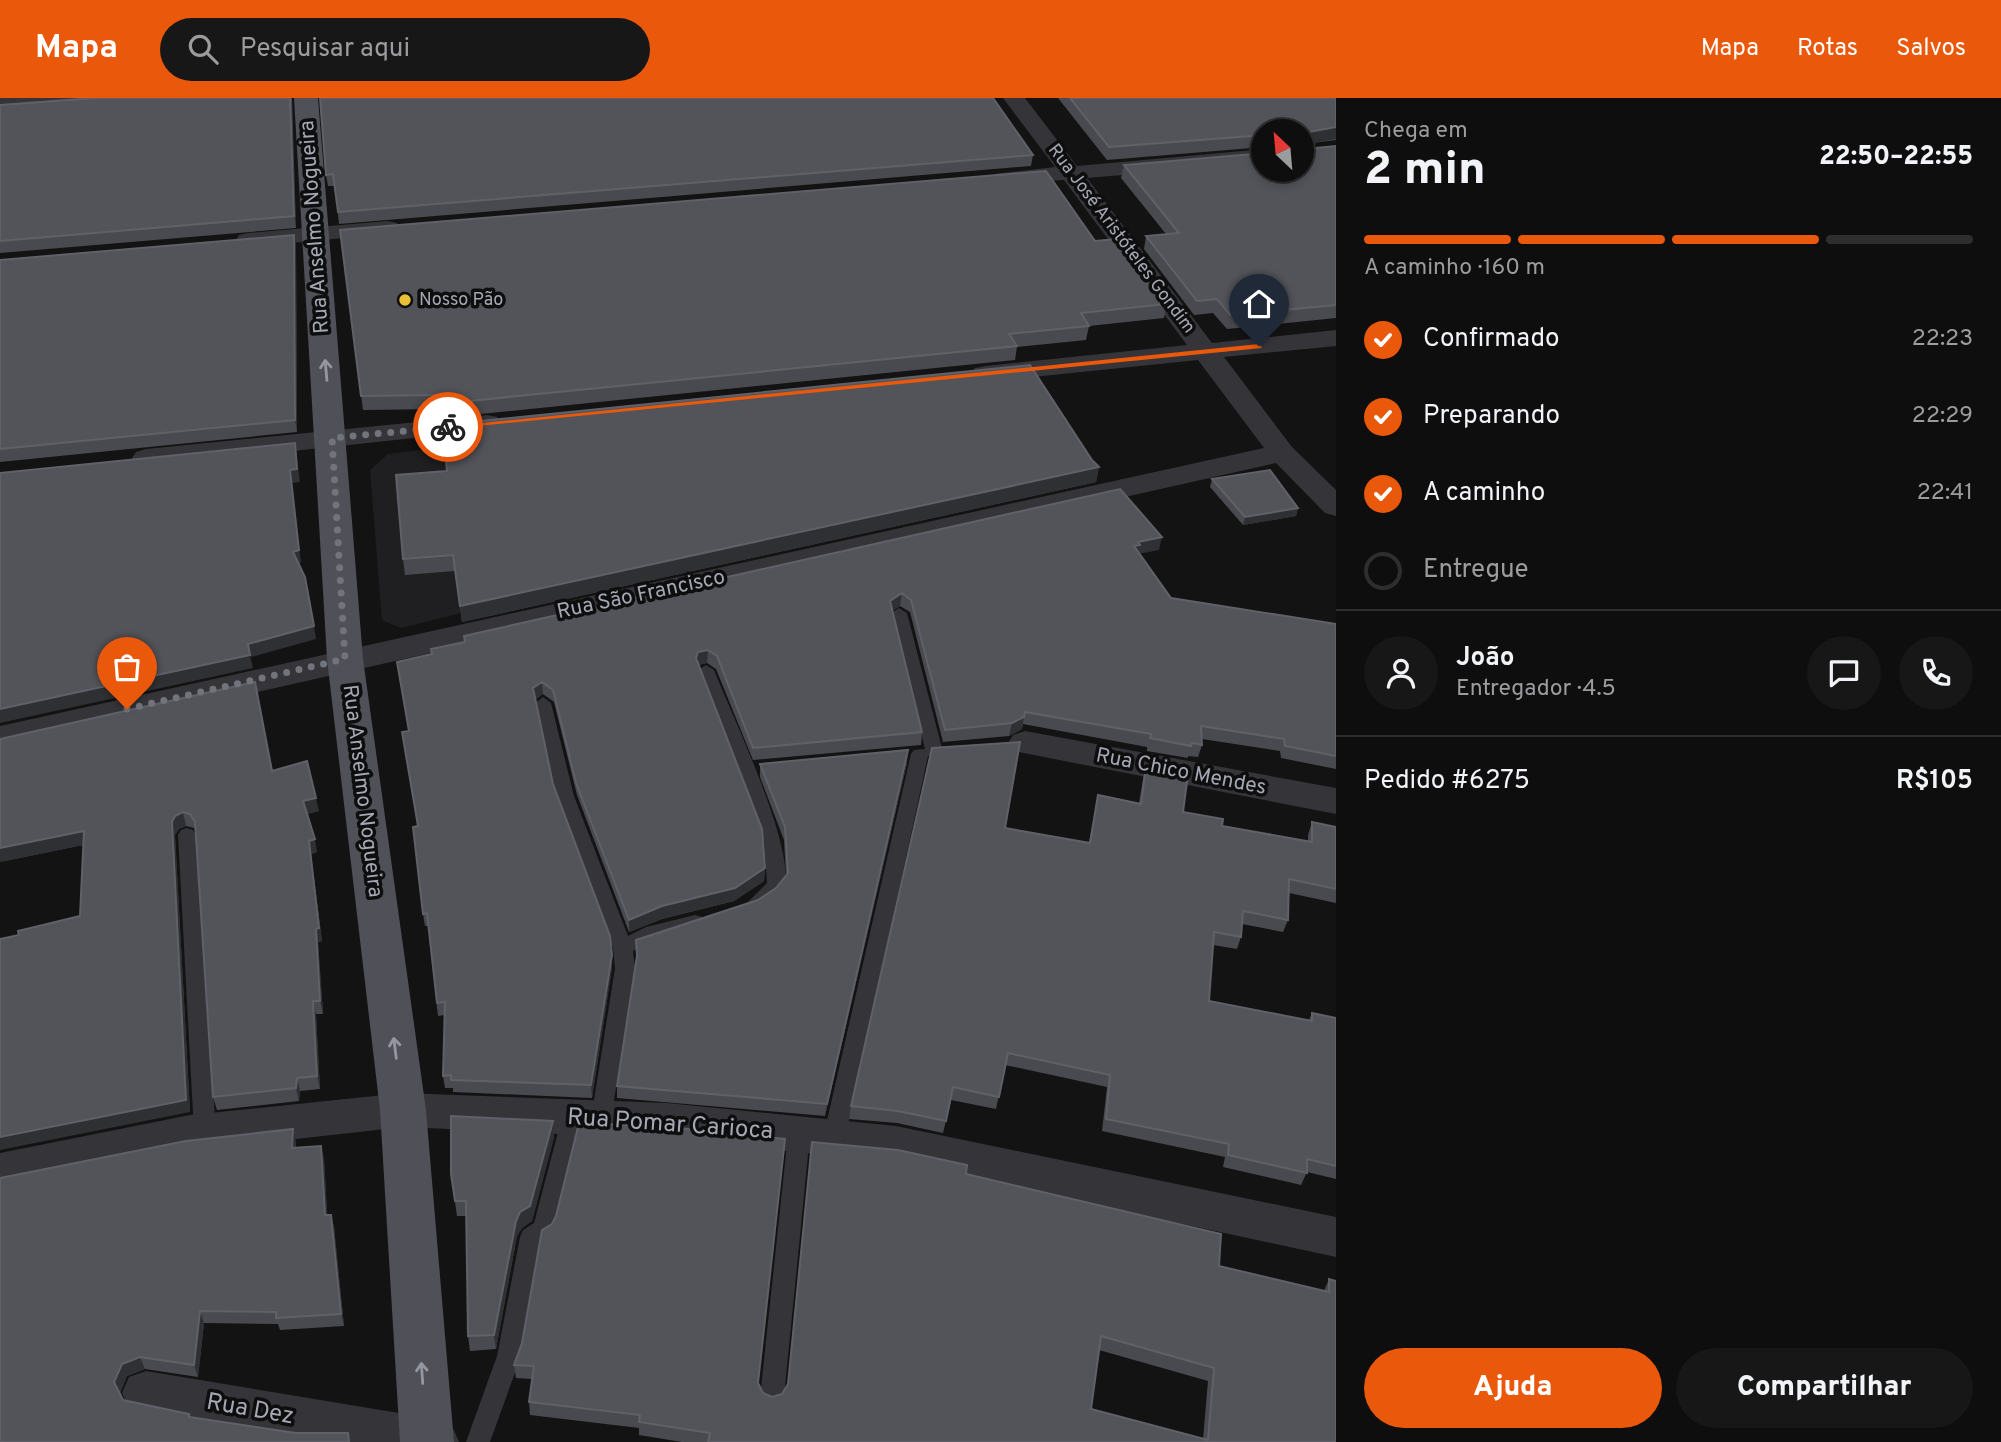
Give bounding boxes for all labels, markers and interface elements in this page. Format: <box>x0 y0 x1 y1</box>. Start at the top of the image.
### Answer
search box <box>160 18 650 81</box>
text: Mapa <box>35 28 118 70</box>
icon: search <box>184 30 222 68</box>
text: Pesquisar aqui <box>240 33 410 66</box>
text: Mapa <box>1701 34 1759 64</box>
text: Rotas <box>1797 34 1858 64</box>
text: Salvos <box>1896 34 1966 64</box>
text: Chega em <box>1364 117 1468 146</box>
street label: Rua Anselmo Nogueira <box>294 119 336 335</box>
north arrow <box>1251 119 1314 182</box>
map controls <box>1251 119 1314 182</box>
street label: Rua José Aristóteles Gondim <box>1042 140 1200 338</box>
text: 22:50–22:55 <box>1819 141 1973 174</box>
text: 2 min <box>1364 142 1486 201</box>
text: A caminho · 160 m <box>1364 254 1545 283</box>
pin <box>1229 274 1289 346</box>
icon: home <box>1240 285 1278 323</box>
place label: Nosso Pão <box>419 289 503 312</box>
marker: Nosso Pão <box>397 292 413 308</box>
icon: check <box>1364 321 1402 359</box>
text: Confirmado <box>1423 323 1560 356</box>
text: 22:23 <box>1912 325 1973 354</box>
one-way arrow <box>319 359 332 382</box>
courier <box>413 392 483 462</box>
icon: check <box>1364 398 1402 436</box>
text: Preparando <box>1423 400 1560 433</box>
text: 22:29 <box>1912 402 1973 431</box>
icon: bike <box>429 408 467 446</box>
icon: check <box>1364 475 1402 513</box>
text: A caminho <box>1423 477 1545 510</box>
text: 22:41 <box>1917 479 1973 508</box>
text: Entregue <box>1423 554 1529 587</box>
street label: Rua São Francisco <box>554 564 728 626</box>
button: person <box>1364 636 1438 710</box>
button: chat <box>1807 636 1881 710</box>
button: phone <box>1899 636 1973 710</box>
pin <box>97 637 157 709</box>
text: João <box>1456 642 1514 675</box>
icon: bag <box>108 648 146 686</box>
text: Entregador · 4.5 <box>1456 675 1616 704</box>
street label: Rua Anselmo Nogueira <box>336 683 388 899</box>
street label: Rua Chico Mendes <box>1094 742 1268 802</box>
text: Pedido #6275 <box>1364 765 1530 798</box>
text: R$105 <box>1896 765 1973 798</box>
one-way arrow <box>389 1037 402 1060</box>
street label: Rua Pomar Carioca <box>566 1103 774 1147</box>
button: Ajuda <box>1364 1348 1662 1428</box>
button: Compartilhar <box>1676 1348 1973 1428</box>
one-way arrow <box>415 1362 428 1384</box>
street label: Rua Dez <box>204 1388 296 1432</box>

